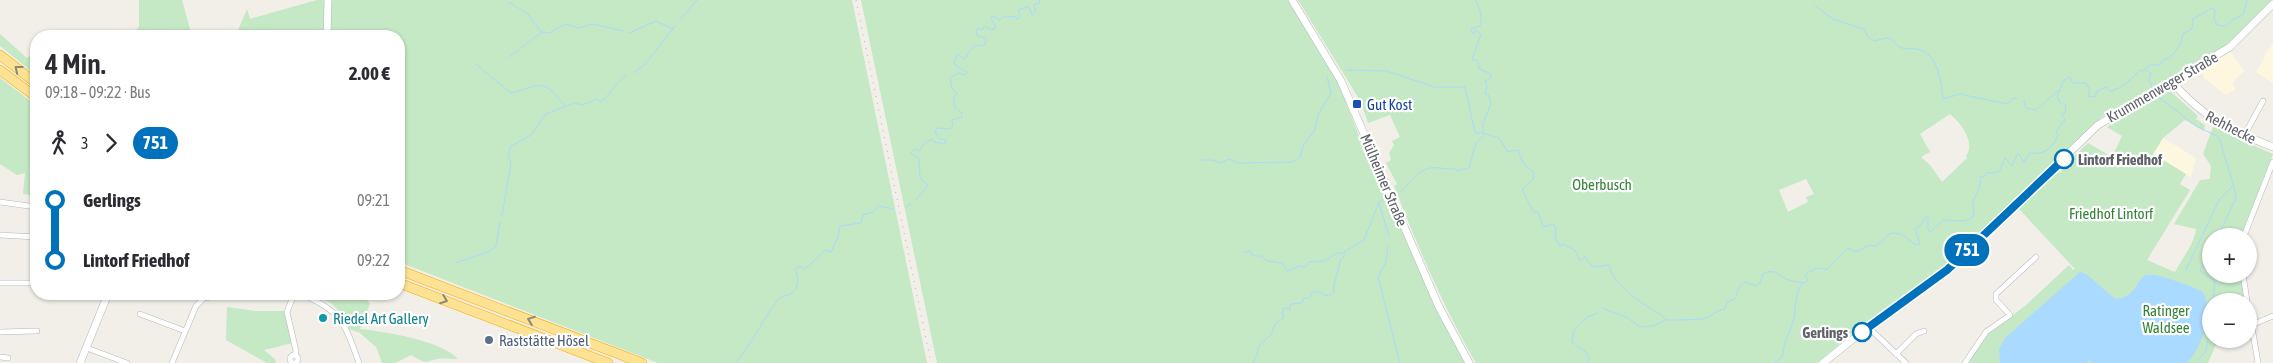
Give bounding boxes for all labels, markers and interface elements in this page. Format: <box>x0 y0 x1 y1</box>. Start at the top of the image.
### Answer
text: 4 Min. <box>45 48 106 80</box>
street label: Krummenweger Straße <box>2103 48 2221 126</box>
text: 2.00 € <box>349 62 390 84</box>
one-way arrow <box>14 66 24 75</box>
text: 09:18 – 09:22 · Bus <box>45 83 150 101</box>
place label: Gut Kost <box>1367 96 1412 113</box>
marker: Gut Kost <box>1351 98 1363 110</box>
street label: Rehhecke <box>2203 107 2259 147</box>
icon: walk <box>45 129 73 157</box>
icon: forward <box>97 129 125 157</box>
street label: Mülheimer Straße <box>1357 131 1411 229</box>
text: 751 <box>143 132 168 153</box>
text: 3 <box>81 134 89 152</box>
marker: Lintorf Friedhof <box>2054 149 2074 169</box>
place label: Lintorf Friedhof <box>2078 151 2163 168</box>
park label: Oberbusch <box>1572 176 1632 193</box>
text: Gerlings <box>83 189 141 211</box>
text: 09:21 <box>357 191 390 209</box>
park label: Friedhof Lintorf <box>2069 205 2153 222</box>
map controls <box>2202 228 2257 348</box>
button: + <box>2202 228 2257 283</box>
line badge: 751 <box>1938 234 1996 266</box>
text: 751 <box>1954 239 1980 260</box>
text: Lintorf Friedhof <box>83 249 190 271</box>
text: 09:22 <box>357 251 390 269</box>
button: − <box>2202 293 2257 348</box>
one-way arrow <box>439 294 448 304</box>
park label: Ratinger Waldsee <box>2142 302 2190 336</box>
place label: Riedel Art Gallery <box>333 310 429 327</box>
marker: Riedel Art Gallery <box>317 312 329 324</box>
one-way arrow <box>527 316 536 327</box>
marker: Gerlings <box>1852 322 1872 342</box>
place label: Gerlings <box>1802 324 1849 341</box>
place label: Raststätte Hösel <box>499 332 589 349</box>
marker: Raststätte Hösel <box>483 334 495 346</box>

